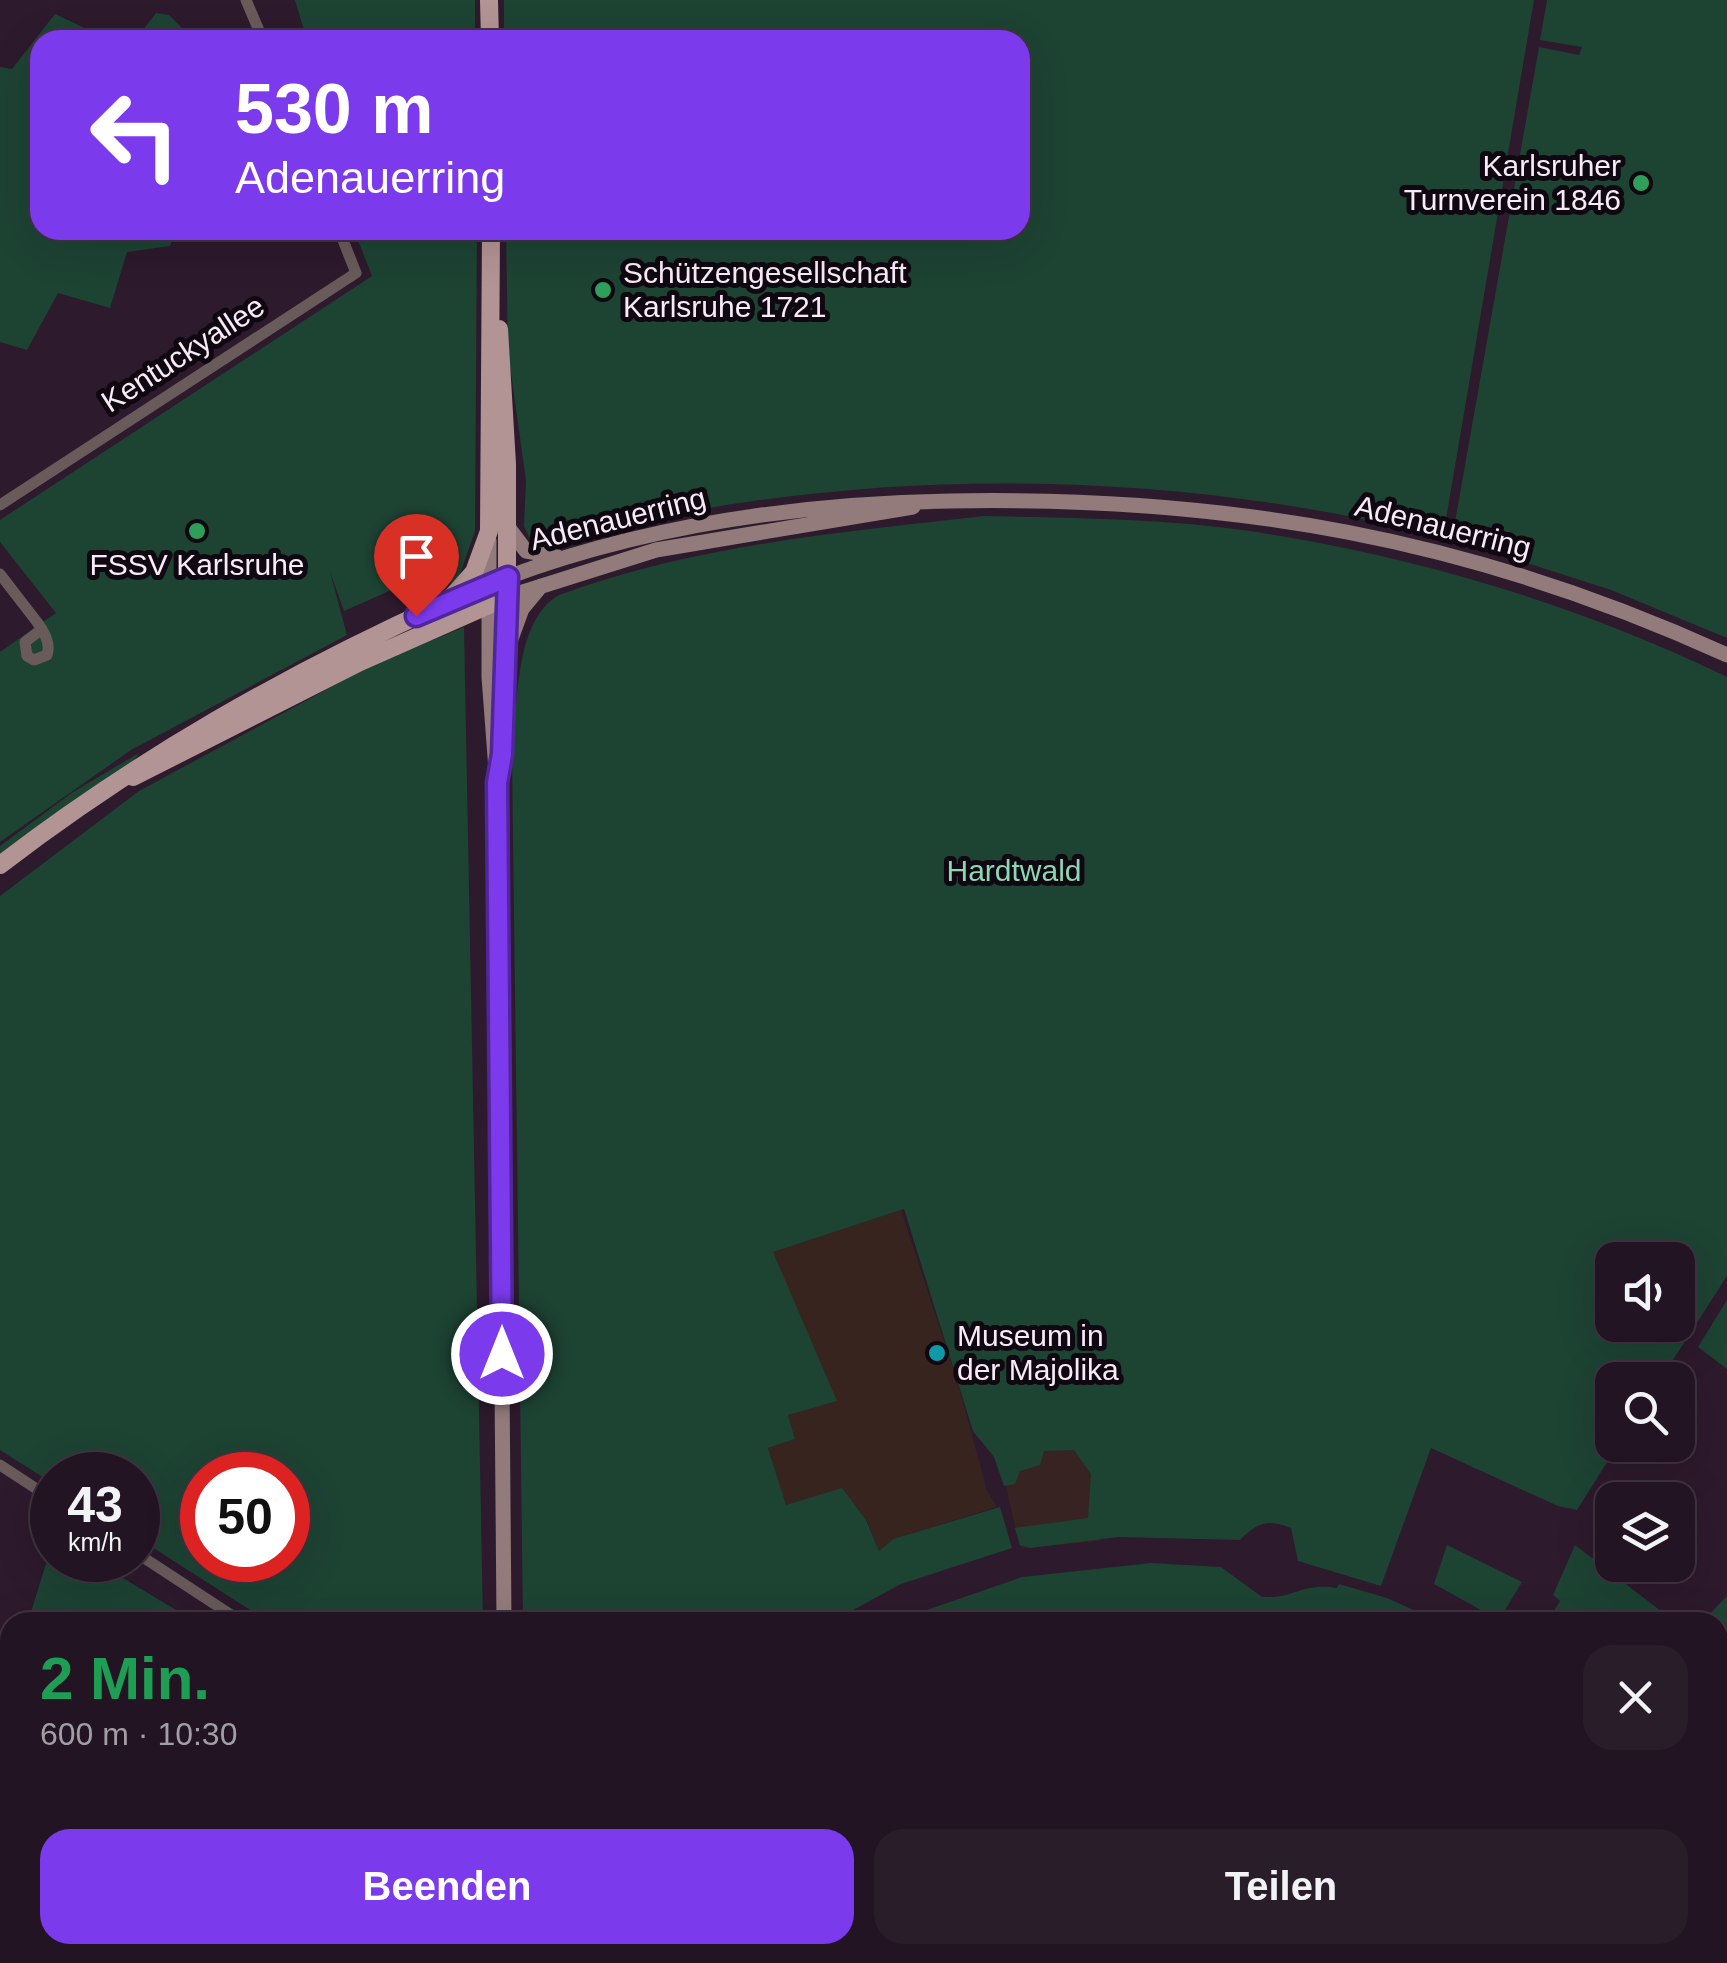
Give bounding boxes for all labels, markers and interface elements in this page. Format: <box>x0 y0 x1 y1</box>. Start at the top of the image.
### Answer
icon: left <box>70 70 200 200</box>
text: 530 m <box>235 70 433 148</box>
place label: Karlsruher Turnverein 1846 <box>1404 149 1621 216</box>
text: Adenauerring <box>235 152 505 203</box>
marker: Karlsruher Turnverein 1846 <box>1630 172 1652 194</box>
place label: Schützengesellschaft Karlsruhe 1721 <box>623 256 907 323</box>
marker: Schützengesellschaft Karlsruhe 1721 <box>592 279 614 301</box>
street label: Kentuckyallee <box>95 289 270 418</box>
street label: Adenauerring <box>526 481 709 556</box>
street label: Adenauerring <box>1352 489 1535 564</box>
pin <box>374 514 459 617</box>
marker: FSSV Karlsruhe <box>186 520 208 542</box>
icon: arrive <box>389 529 444 584</box>
place label: FSSV Karlsruhe <box>89 548 305 581</box>
park label: Hardtwald <box>946 854 1082 887</box>
map controls <box>1595 1242 1695 1582</box>
button: sound <box>1595 1242 1695 1342</box>
position arrow <box>450 1302 554 1406</box>
place label: Museum in der Majolika <box>957 1319 1119 1386</box>
marker: Museum in der Majolika <box>926 1342 948 1364</box>
button: search <box>1595 1362 1695 1462</box>
speed limit sign: 50 <box>180 1452 310 1582</box>
text: 43 <box>67 1477 123 1533</box>
button: layers <box>1595 1482 1695 1582</box>
text: km/h <box>68 1528 122 1556</box>
text: 2 Min. <box>40 1645 210 1712</box>
button: close <box>1583 1645 1688 1750</box>
text: 600 m · 10:30 <box>40 1716 237 1752</box>
button: Beenden <box>40 1829 854 1944</box>
button: Teilen <box>874 1829 1688 1944</box>

